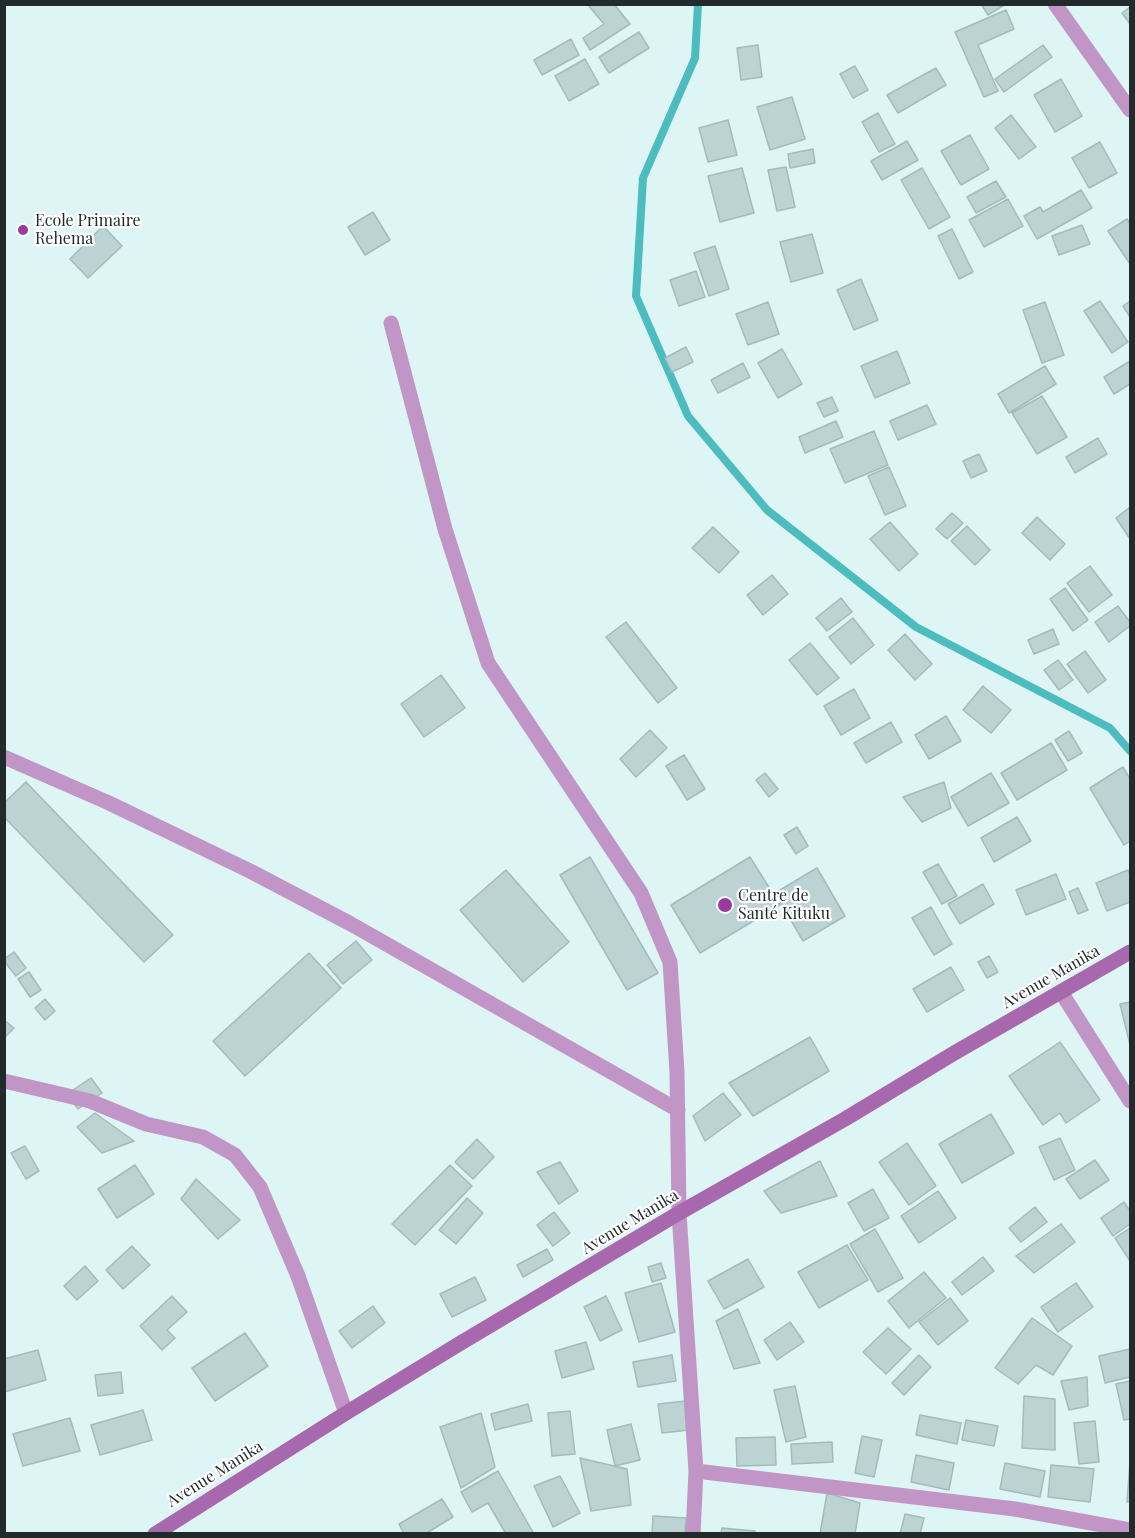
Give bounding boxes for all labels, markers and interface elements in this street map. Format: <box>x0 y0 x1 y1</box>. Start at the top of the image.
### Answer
place label: Ecole Primaire Rehema <box>35 211 141 249</box>
marker: Ecole Primaire Rehema <box>16 223 30 237</box>
place label: Centre de Santé Kituku <box>738 886 830 924</box>
marker: Centre de Santé Kituku <box>716 896 734 914</box>
street label: Avenue Manika <box>999 941 1103 1013</box>
street label: Avenue Manika <box>578 1186 682 1258</box>
street label: Avenue Manika <box>164 1437 266 1511</box>

